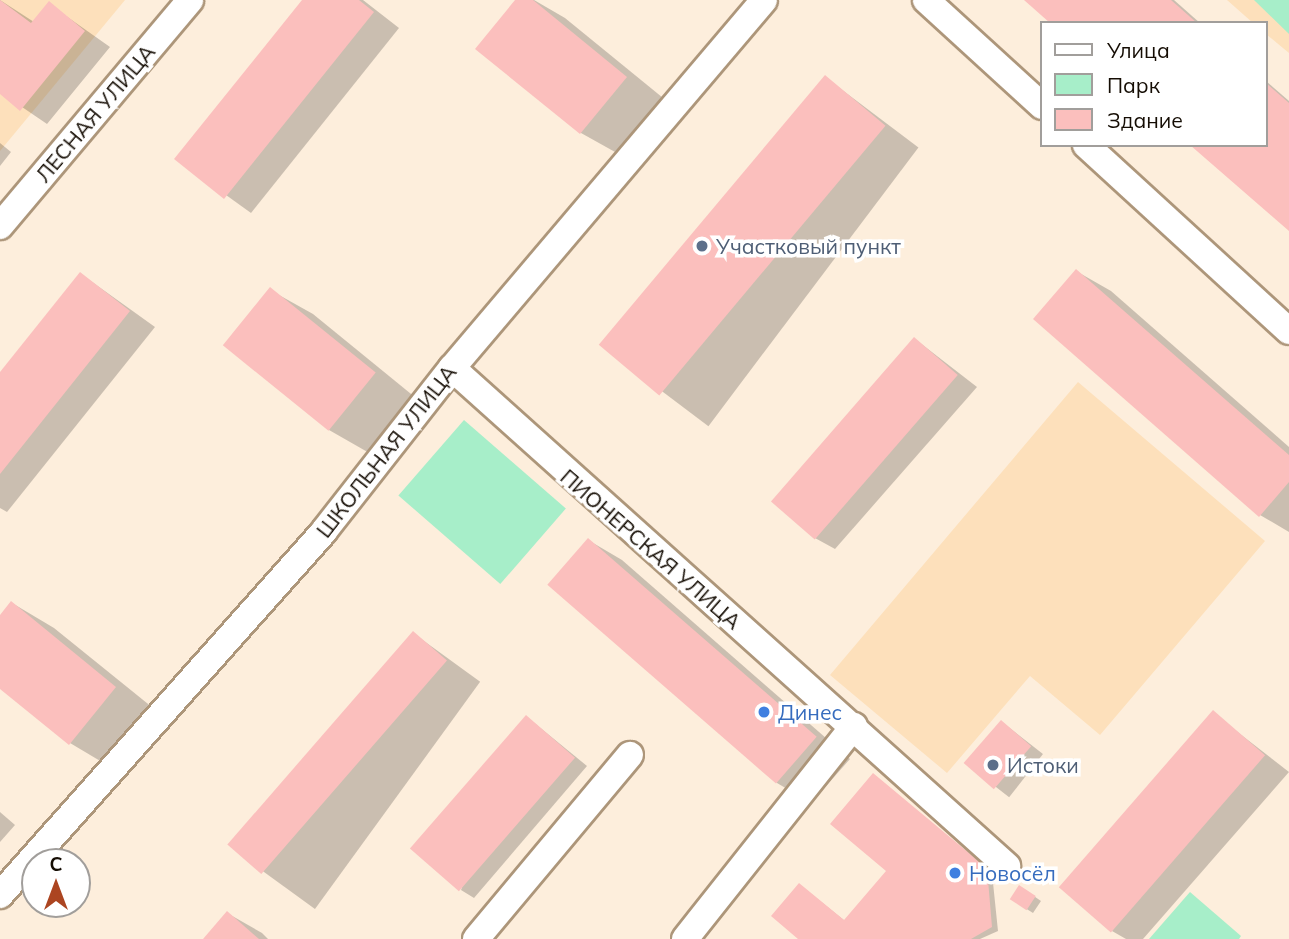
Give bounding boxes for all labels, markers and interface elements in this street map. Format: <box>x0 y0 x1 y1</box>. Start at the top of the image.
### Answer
legend <box>1040 21 1268 147</box>
text: Улица <box>1107 37 1170 63</box>
street label: ЛЕСНАЯ УЛИЦА <box>30 39 160 187</box>
text: Парк <box>1107 72 1160 98</box>
text: Здание <box>1107 107 1183 133</box>
place label: Участковый пункт <box>716 233 901 259</box>
marker: Участковый пункт <box>694 238 710 254</box>
street label: ШКОЛЬНАЯ УЛИЦА <box>311 360 461 542</box>
street label: ПИОНЕРСКАЯ УЛИЦА <box>556 464 746 634</box>
place label: Динес <box>778 699 842 725</box>
marker: Динес <box>756 704 772 720</box>
place label: Истоки <box>1007 752 1079 778</box>
marker: Истоки <box>985 757 1001 773</box>
north arrow <box>21 848 91 918</box>
text: С <box>49 852 63 876</box>
place label: Новосёл <box>969 860 1056 886</box>
marker: Новосёл <box>947 865 963 881</box>

